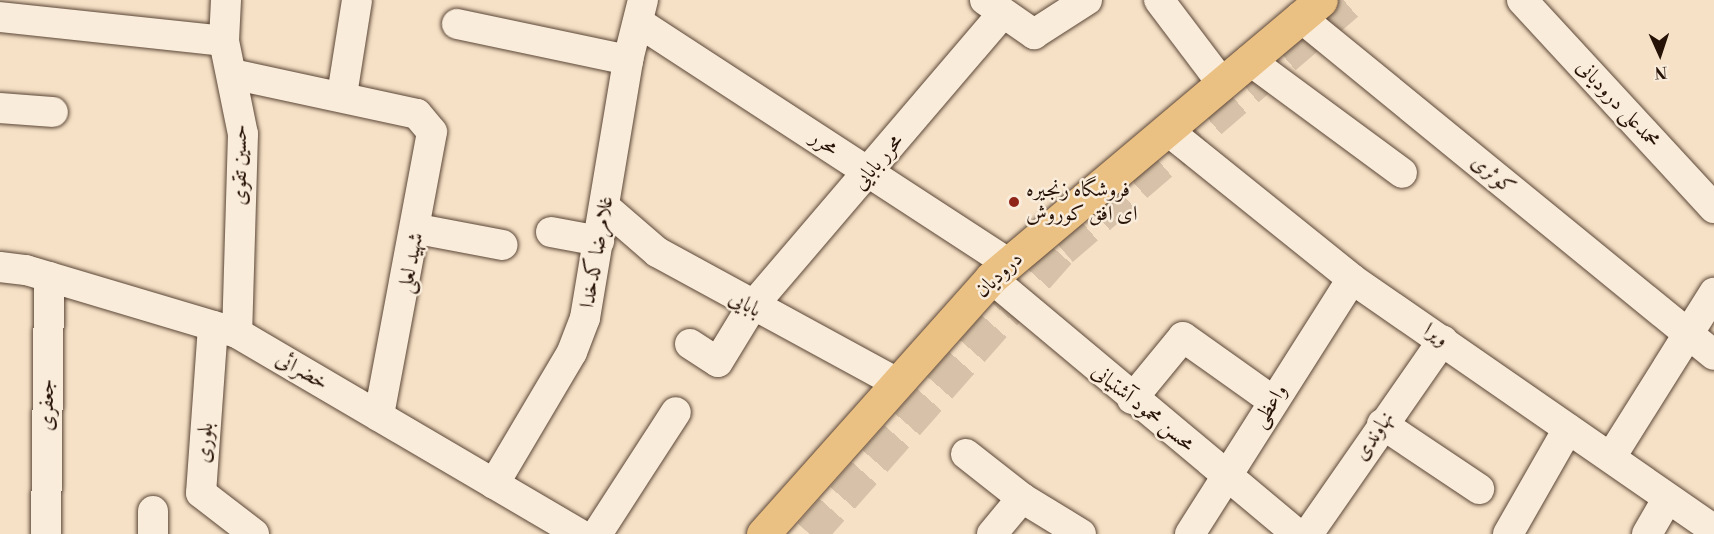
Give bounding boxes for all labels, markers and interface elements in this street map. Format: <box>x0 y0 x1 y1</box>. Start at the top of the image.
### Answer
north arrow <box>1630 24 1690 84</box>
street label: محمدعلی درودیانی <box>1571 55 1665 153</box>
text: N <box>1654 62 1668 82</box>
street label: حسین تقوی <box>227 124 253 206</box>
street label: محرر <box>805 125 843 161</box>
street label: محرر بابایی <box>847 129 909 195</box>
street label: کوثری <box>1466 150 1520 200</box>
place label: فروشگاه زنجیره ای افق کوروش <box>1026 177 1137 227</box>
street label: غلامرضا کدخدا <box>575 194 619 310</box>
marker: فروشگاه زنجیره ای افق کوروش <box>1007 195 1021 209</box>
street label: شهید لعلی <box>393 230 429 296</box>
street label: درودیان <box>970 247 1028 303</box>
street label: بابایی <box>724 285 766 323</box>
street label: ویرا <box>1419 318 1453 352</box>
street label: خضرائی <box>271 346 333 396</box>
street label: محسن محمود آشتیانی <box>1086 359 1200 457</box>
street label: جعفری <box>34 379 60 431</box>
street label: واعظی <box>1247 379 1293 433</box>
street label: نهاوندی <box>1348 407 1400 465</box>
street label: بلوری <box>191 422 219 464</box>

